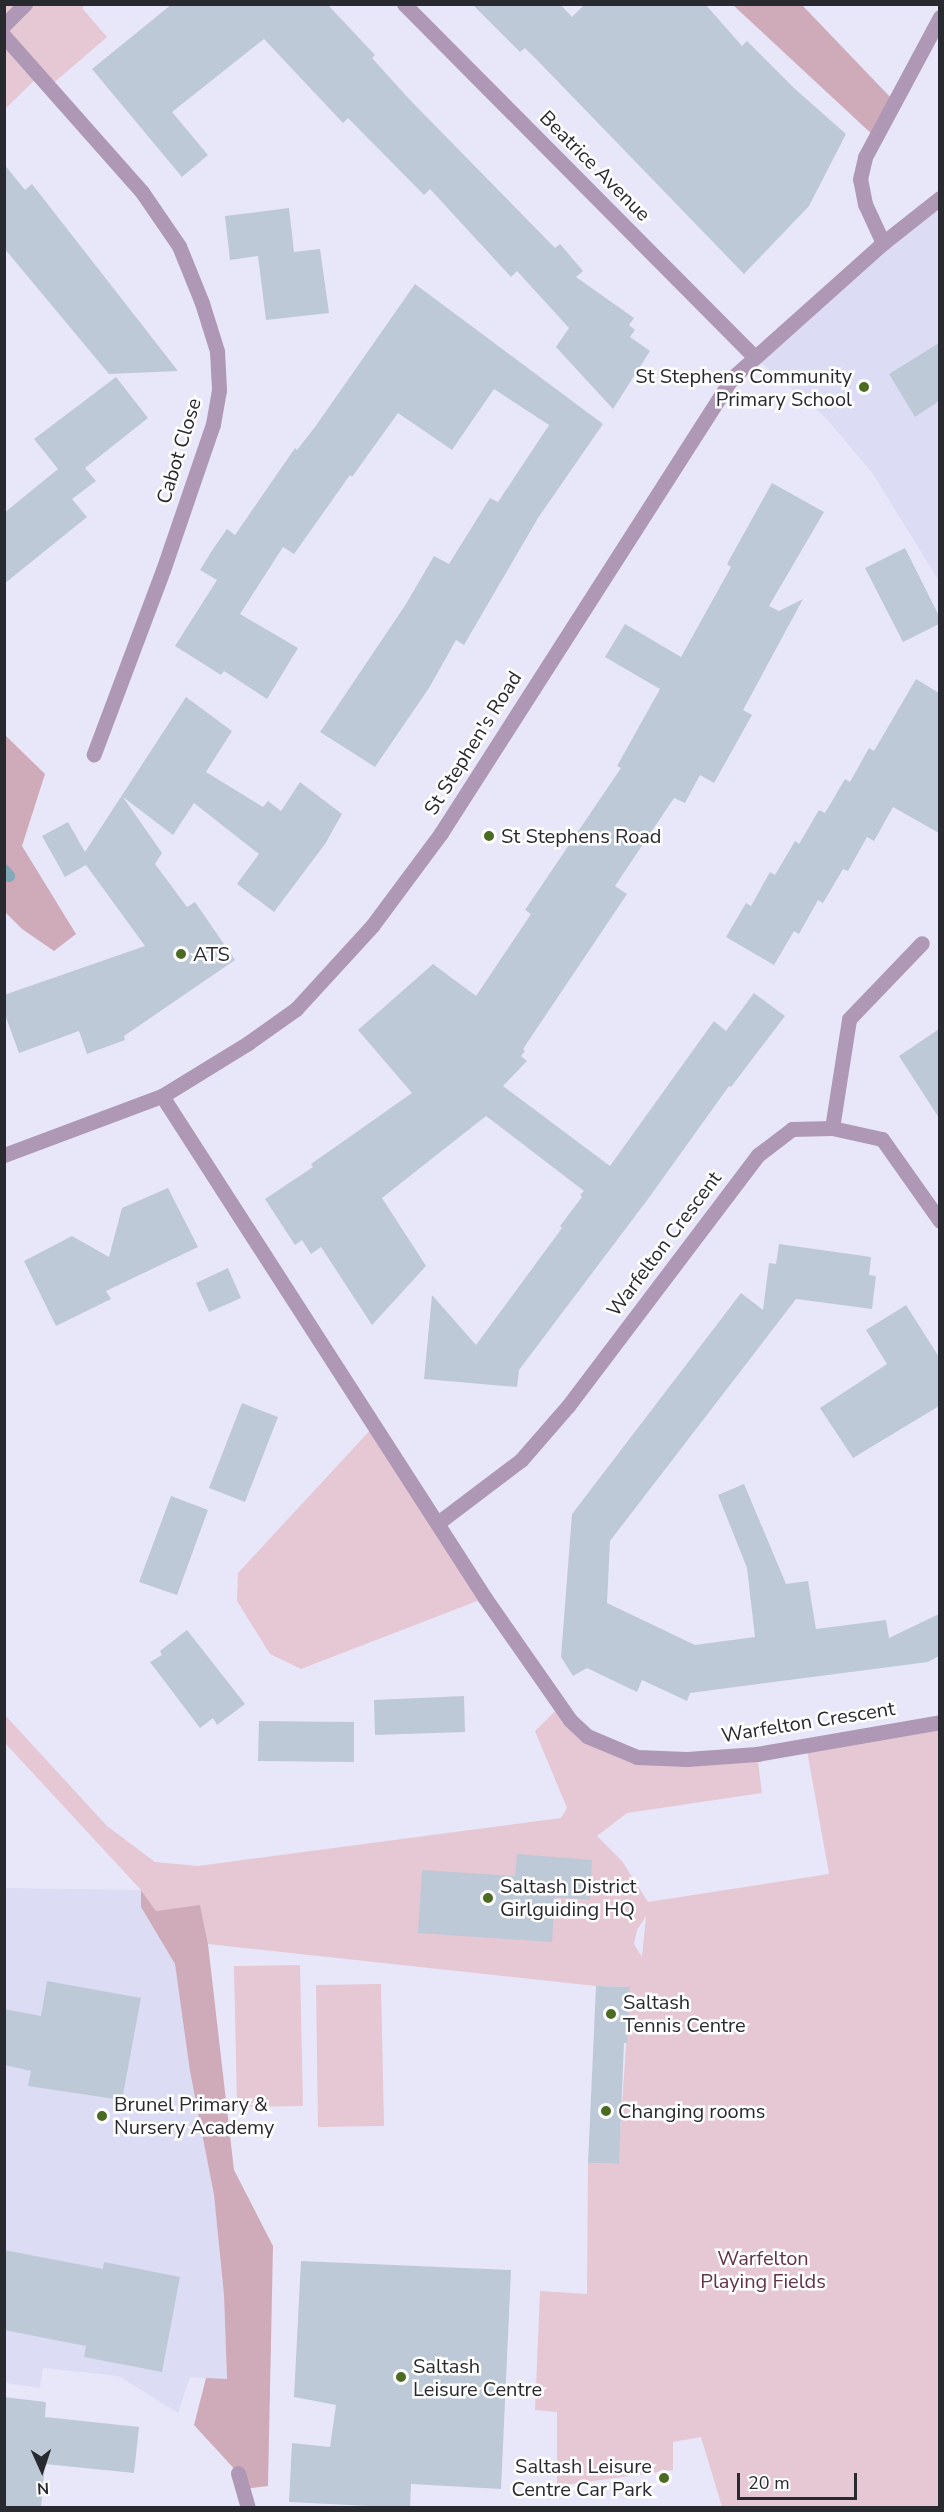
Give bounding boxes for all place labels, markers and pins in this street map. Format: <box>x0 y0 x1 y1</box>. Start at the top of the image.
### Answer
place label: St Stephens Community Primary School <box>635 364 852 411</box>
marker: St Stephens Community Primary School <box>857 380 871 394</box>
place label: St Stephens Road <box>501 824 662 848</box>
marker: St Stephens Road <box>482 829 496 843</box>
place label: ATS <box>193 942 230 966</box>
marker: ATS <box>174 947 188 961</box>
place label: Saltash District Girlguiding HQ <box>500 1874 636 1921</box>
marker: Saltash District Girlguiding HQ <box>481 1891 495 1905</box>
place label: Saltash Tennis Centre <box>623 1990 746 2037</box>
marker: Saltash Tennis Centre <box>604 2007 618 2021</box>
place label: Brunel Primary & Nursery Academy <box>114 2092 274 2139</box>
place label: Changing rooms <box>618 2099 765 2123</box>
marker: Changing rooms <box>599 2104 613 2118</box>
marker: Brunel Primary & Nursery Academy <box>95 2109 109 2123</box>
place label: Saltash Leisure Centre <box>413 2354 542 2401</box>
marker: Saltash Leisure Centre <box>394 2370 408 2384</box>
place label: Saltash Leisure Centre Car Park <box>511 2454 652 2501</box>
marker: Saltash Leisure Centre Car Park <box>657 2471 671 2485</box>

